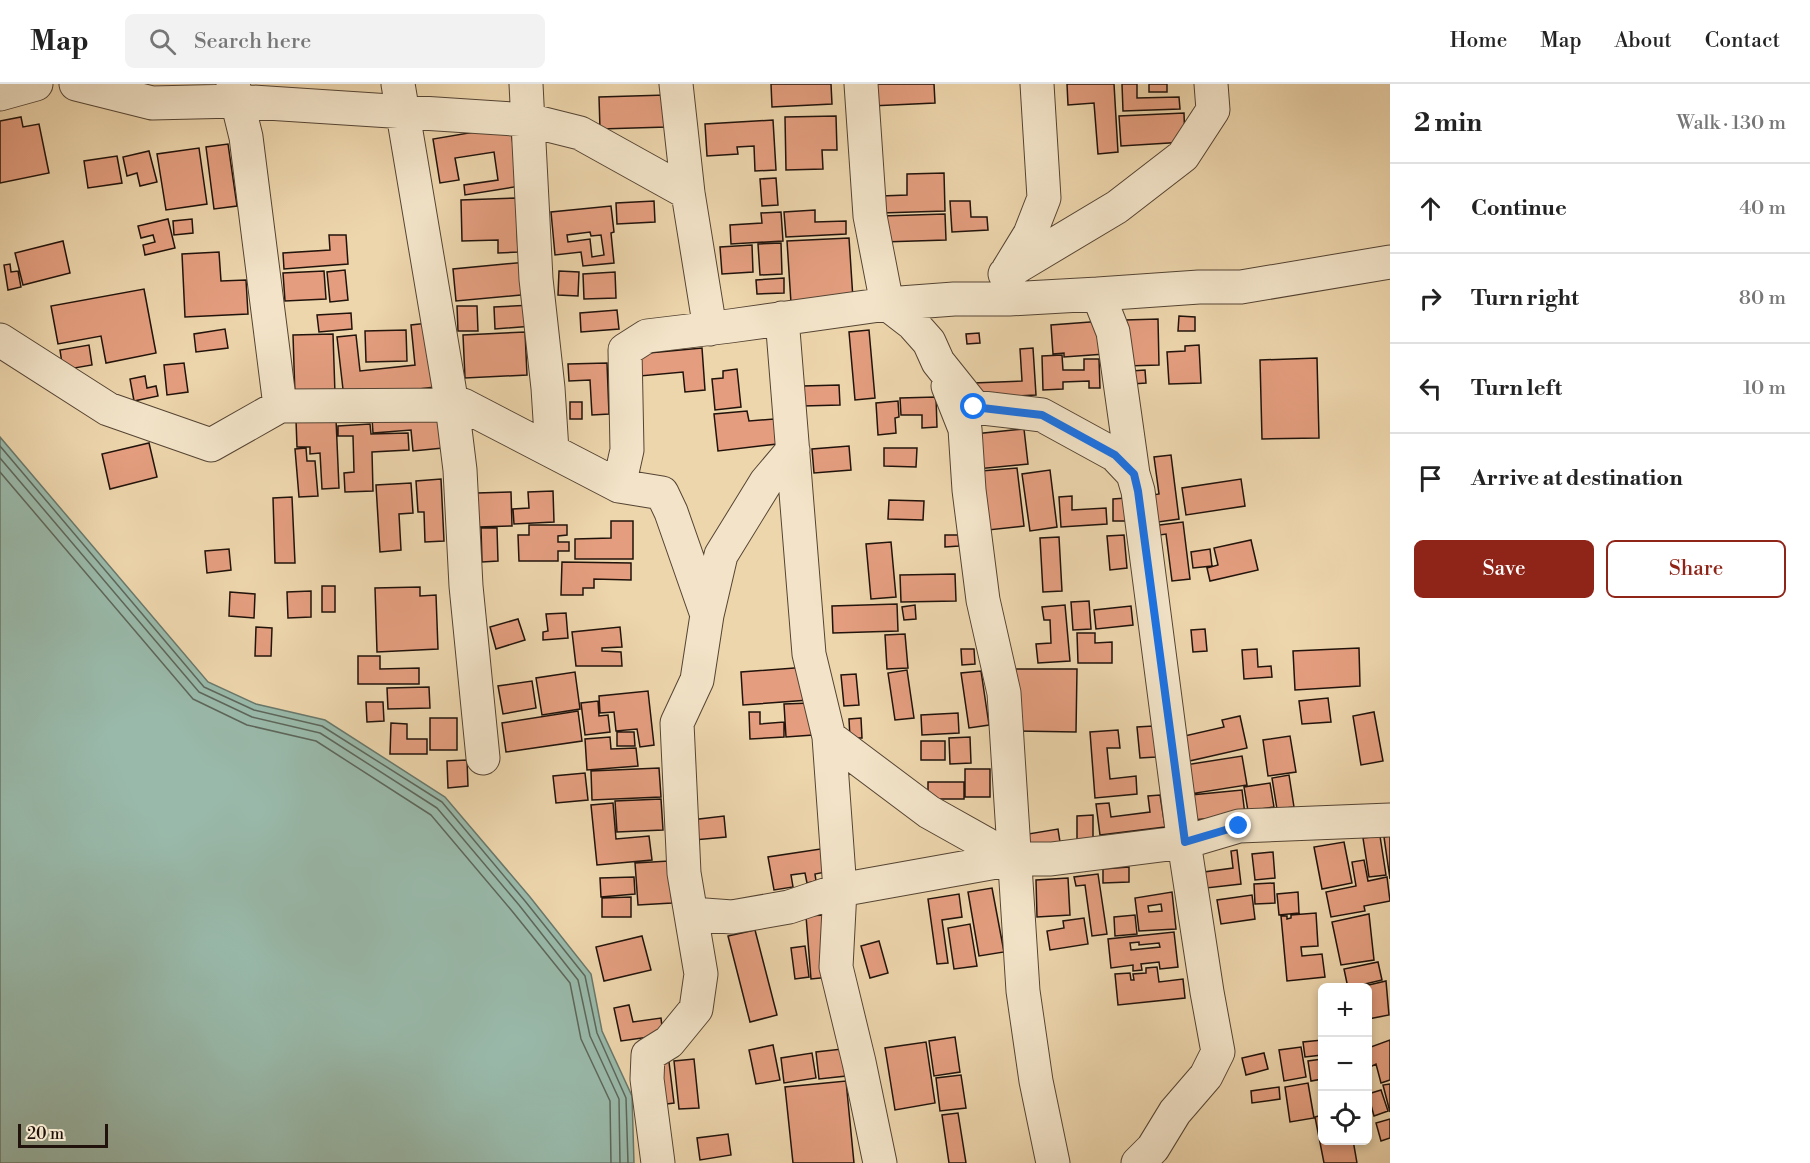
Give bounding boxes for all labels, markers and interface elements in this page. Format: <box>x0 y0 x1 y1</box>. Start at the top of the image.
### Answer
search box <box>125 14 545 68</box>
text: Map <box>30 24 89 59</box>
icon: search <box>146 25 179 58</box>
text: Search here <box>194 28 311 55</box>
text: Home <box>1450 28 1507 54</box>
text: Map <box>1540 28 1582 54</box>
text: About <box>1615 28 1672 54</box>
text: Contact <box>1705 28 1780 54</box>
text: 2 min <box>1414 107 1482 139</box>
text: Walk · 130 m <box>1677 111 1786 136</box>
icon: ahead <box>1414 192 1447 225</box>
text: Continue <box>1471 195 1567 222</box>
text: 40 m <box>1739 196 1786 221</box>
icon: right <box>1414 282 1447 315</box>
text: Turn right <box>1471 285 1579 312</box>
text: 80 m <box>1739 286 1786 311</box>
icon: left <box>1414 372 1447 405</box>
text: Turn left <box>1471 375 1562 402</box>
text: 10 m <box>1743 376 1786 401</box>
route start <box>960 393 986 419</box>
icon: arrive <box>1414 462 1447 495</box>
text: Arrive at destination <box>1471 465 1683 492</box>
button: Save <box>1414 540 1594 598</box>
button: Share <box>1606 540 1786 598</box>
route end <box>1225 812 1251 838</box>
map controls <box>1318 983 1372 1145</box>
button: + <box>1318 983 1372 1037</box>
button: − <box>1318 1037 1372 1091</box>
button: locate <box>1318 1091 1372 1145</box>
scale bar <box>18 1121 108 1148</box>
text: 20 m <box>27 1124 64 1144</box>

